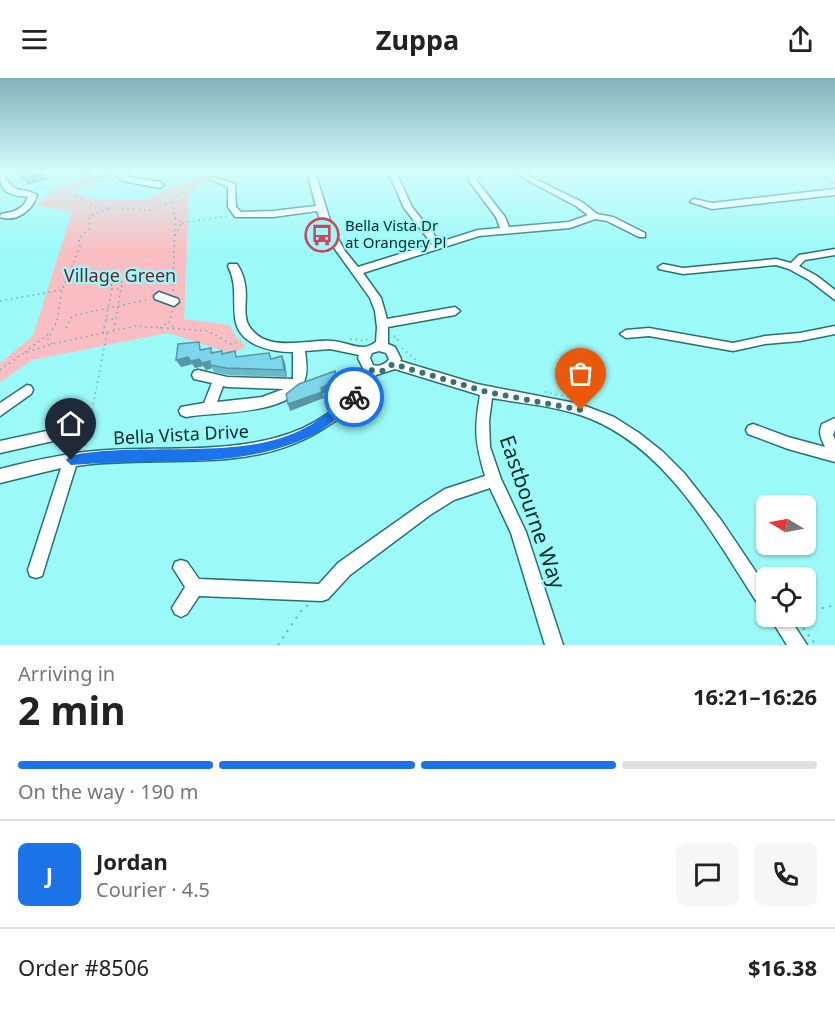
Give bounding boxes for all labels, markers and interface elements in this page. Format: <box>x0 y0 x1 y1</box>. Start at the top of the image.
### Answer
text: Zuppa <box>376 21 459 58</box>
icon: menu <box>18 23 51 56</box>
icon: share <box>784 23 817 56</box>
place label: Bella Vista Dr at Orangery Pl <box>345 215 446 252</box>
bus stop icon: Bella Vista Dr at Orangery Pl <box>304 217 340 253</box>
park label: Village Green <box>64 263 176 287</box>
pin <box>555 348 606 410</box>
icon: bag <box>564 357 597 390</box>
courier <box>324 367 384 427</box>
icon: bike <box>338 381 371 414</box>
pin <box>45 398 96 460</box>
icon: home <box>54 407 87 440</box>
street label: Bella Vista Drive <box>113 418 249 450</box>
street label: Eastbourne Way <box>494 431 572 592</box>
north arrow <box>756 495 816 555</box>
map controls <box>756 495 816 627</box>
button: locate <box>756 567 816 627</box>
text: Arriving in <box>18 660 115 687</box>
text: 16:21–16:26 <box>693 681 817 711</box>
text: 2 min <box>18 683 125 736</box>
text: On the way · 190 m <box>18 778 198 805</box>
button: chat <box>676 843 739 906</box>
button: phone <box>754 843 817 906</box>
text: Jordan <box>96 846 168 876</box>
text: J <box>46 859 53 889</box>
text: Courier · 4.5 <box>96 876 210 903</box>
text: Order #8506 <box>18 952 149 982</box>
text: $16.38 <box>748 952 817 982</box>

